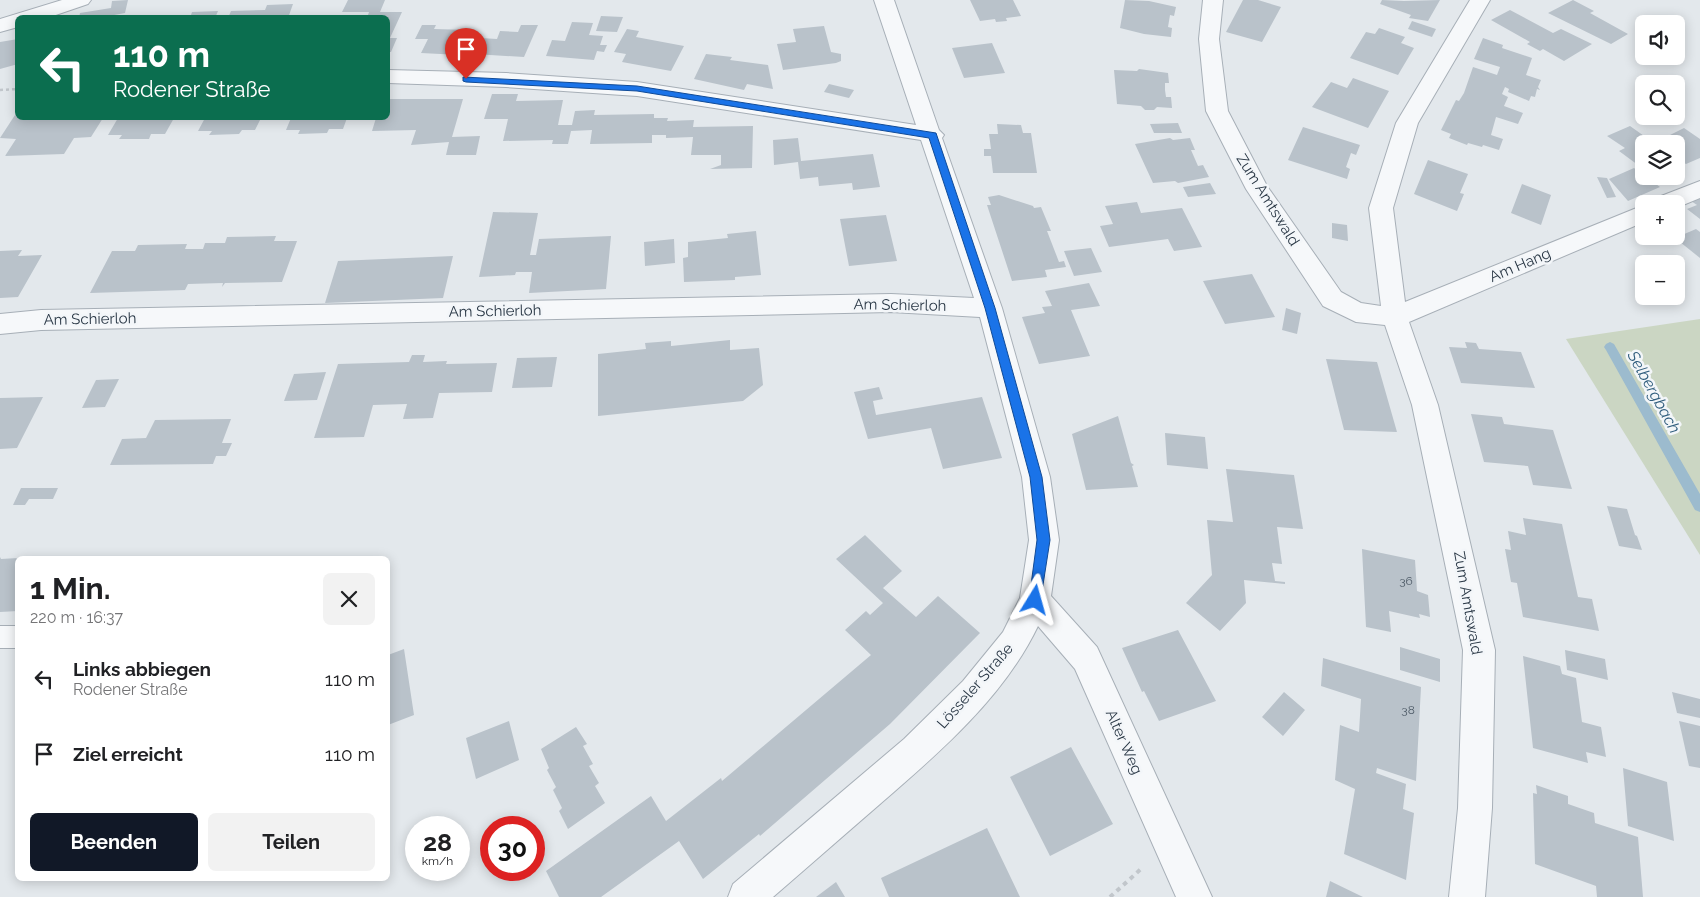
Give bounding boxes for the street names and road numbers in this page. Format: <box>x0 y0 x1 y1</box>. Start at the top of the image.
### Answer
street label: Zum Amtswald <box>1233 151 1303 249</box>
street label: Am Hang <box>1487 244 1553 286</box>
street label: Am Schierloh <box>853 295 947 315</box>
street label: Am Schierloh <box>448 301 542 321</box>
street label: Am Schierloh <box>43 309 137 329</box>
street label: Zum Amtswald <box>1450 550 1486 656</box>
street label: Lösseler Straße <box>933 640 1017 732</box>
street label: Alter Weg <box>1102 707 1146 777</box>

